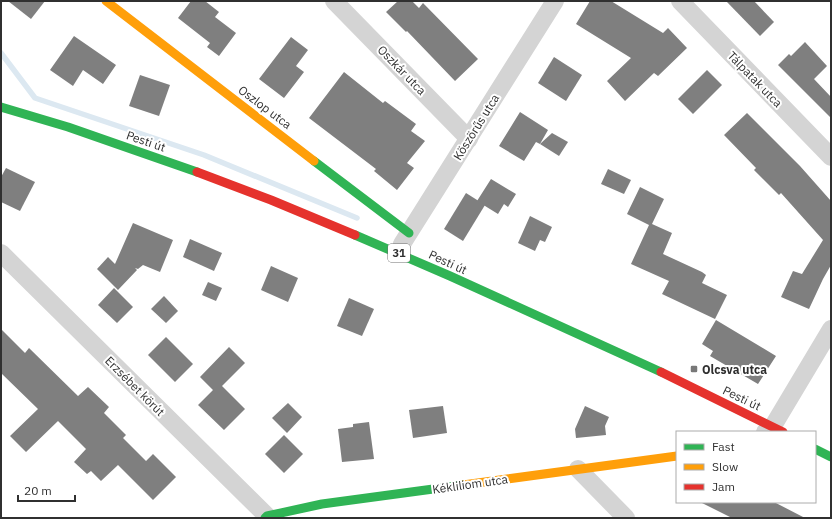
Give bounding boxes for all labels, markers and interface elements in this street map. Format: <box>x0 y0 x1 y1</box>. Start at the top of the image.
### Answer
street label: Oszkár utca <box>375 42 430 98</box>
street label: Tálpatak utca <box>725 48 786 111</box>
street label: Oszlop utca <box>235 82 295 132</box>
street label: Köszörűs utca <box>450 91 503 163</box>
street label: Pesti út <box>124 127 168 155</box>
road number: 31 <box>388 244 410 262</box>
street label: Pesti út <box>426 247 470 277</box>
street label: Erzsébet körút <box>102 353 168 419</box>
place label: Olcsva utca <box>702 362 767 377</box>
marker: Olcsva utca <box>689 364 699 374</box>
street label: Pesti út <box>721 382 763 414</box>
legend <box>676 431 816 503</box>
text: Fast <box>712 439 735 454</box>
text: Slow <box>712 459 738 474</box>
street label: Kékliliom utca <box>431 471 509 497</box>
scale bar <box>18 477 75 503</box>
text: Jam <box>712 479 735 494</box>
text: 20 m <box>24 483 52 498</box>

